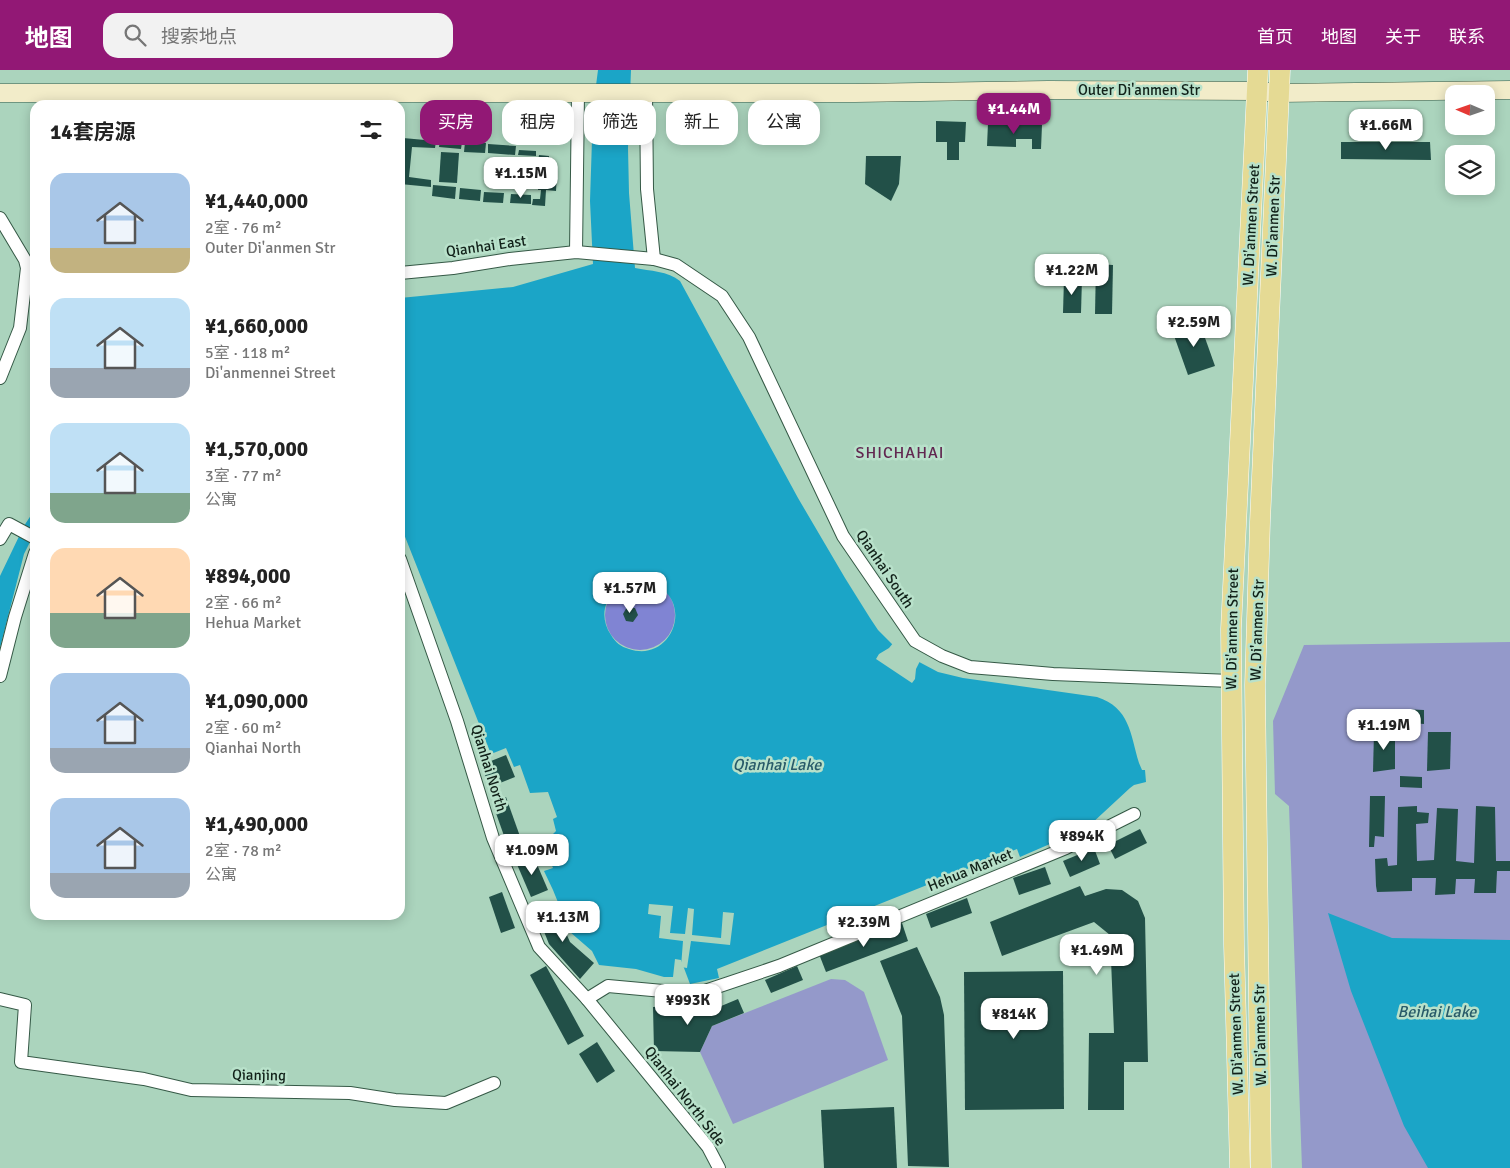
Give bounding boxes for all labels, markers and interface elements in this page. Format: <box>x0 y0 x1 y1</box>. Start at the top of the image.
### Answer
search box <box>103 13 453 58</box>
icon: search <box>121 21 149 49</box>
text: 地图 <box>25 23 73 53</box>
text: 搜索地点 <box>161 25 237 49</box>
text: 首页 <box>1257 26 1293 48</box>
text: 地图 <box>1321 26 1357 48</box>
text: 关于 <box>1385 26 1421 48</box>
text: 联系 <box>1449 26 1485 48</box>
street label: Outer Di'anmen Str <box>1078 81 1201 99</box>
north arrow <box>1445 85 1495 135</box>
map controls <box>1445 85 1495 195</box>
pin: ¥1.44M <box>973 92 1055 135</box>
text: ¥1.44M <box>988 99 1040 119</box>
chip: 买房 <box>420 100 492 145</box>
chip: 租房 <box>502 100 574 145</box>
chip: 筛选 <box>584 100 656 145</box>
chip: 新上 <box>666 100 738 145</box>
chip: 公寓 <box>748 100 820 145</box>
pin: ¥1.66M <box>1345 108 1427 151</box>
text: ¥1.66M <box>1360 115 1412 135</box>
icon: filters <box>357 116 385 144</box>
text: 14套房源 <box>50 119 136 145</box>
button: layers <box>1445 145 1495 195</box>
pin: ¥1.15M <box>480 156 562 199</box>
text: ¥1.15M <box>495 163 547 183</box>
street label: W. Di'anmen Street <box>1239 164 1263 286</box>
street label: W. Di'anmen Str <box>1262 174 1284 277</box>
text: ¥1,440,000 <box>205 188 308 214</box>
icon: home <box>90 193 150 253</box>
text: 2室 · 76 m² <box>205 218 282 238</box>
street label: Qianhai East <box>445 231 527 261</box>
text: Outer Di'anmen Str <box>205 238 335 258</box>
pin: ¥1.22M <box>1031 254 1113 296</box>
text: ¥1.22M <box>1046 260 1098 280</box>
pin: ¥2.59M <box>1153 306 1235 348</box>
text: ¥2.59M <box>1168 312 1220 332</box>
text: ¥1,660,000 <box>205 313 308 339</box>
icon: home <box>90 318 150 378</box>
text: 5室 · 118 m² <box>205 343 290 363</box>
text: Di'anmennei Street <box>205 363 336 383</box>
text: ¥1,570,000 <box>205 436 308 462</box>
icon: home <box>90 443 150 503</box>
district label: SHICHAHAI <box>856 443 944 463</box>
text: 3室 · 77 m² <box>205 466 282 486</box>
text: 公寓 <box>205 490 237 510</box>
street label: Qianhai South <box>852 526 918 612</box>
text: ¥894,000 <box>205 563 291 589</box>
icon: home <box>90 568 150 628</box>
street label: W. Di'anmen Street <box>1222 568 1242 690</box>
pin: ¥1.57M <box>589 572 671 614</box>
text: ¥1.57M <box>604 578 656 598</box>
street label: W. Di'anmen Str <box>1246 578 1268 681</box>
text: 2室 · 66 m² <box>205 593 282 613</box>
text: Hehua Market <box>205 613 301 633</box>
text: ¥1,090,000 <box>205 688 308 714</box>
icon: home <box>90 693 150 753</box>
pin: ¥1.19M <box>1343 708 1425 751</box>
text: ¥1.19M <box>1358 715 1410 735</box>
text: 2室 · 60 m² <box>205 718 282 738</box>
street label: Qianhai North <box>467 722 511 814</box>
text: Qianhai North <box>205 738 301 758</box>
water label: Qianhai Lake <box>733 755 822 775</box>
text: ¥1,490,000 <box>205 811 308 837</box>
icon: home <box>90 818 150 878</box>
pin: ¥894K <box>1047 820 1117 862</box>
text: ¥894K <box>1060 826 1104 846</box>
pin: ¥1.09M <box>491 834 573 876</box>
text: ¥1.09M <box>506 840 558 860</box>
text: 2室 · 78 m² <box>205 841 282 861</box>
street label: Hehua Market <box>925 845 1015 895</box>
text: 公寓 <box>205 865 237 885</box>
pin: ¥1.13M <box>522 900 604 943</box>
pin: ¥2.39M <box>823 906 905 948</box>
text: ¥1.13M <box>537 907 589 927</box>
text: ¥2.39M <box>838 912 890 932</box>
pin: ¥1.49M <box>1056 934 1138 976</box>
text: ¥1.49M <box>1071 940 1123 960</box>
street label: W. Di'anmen Street <box>1225 973 1247 1095</box>
street label: W. Di'anmen Str <box>1250 983 1270 1086</box>
pin: ¥993K <box>653 984 723 1026</box>
text: ¥993K <box>666 990 710 1010</box>
pin: ¥814K <box>979 998 1049 1040</box>
water label: Beihai Lake <box>1398 1002 1477 1022</box>
text: ¥814K <box>992 1004 1036 1024</box>
street label: Qianhai North Side <box>641 1043 729 1149</box>
street label: Qianjing <box>232 1066 286 1084</box>

